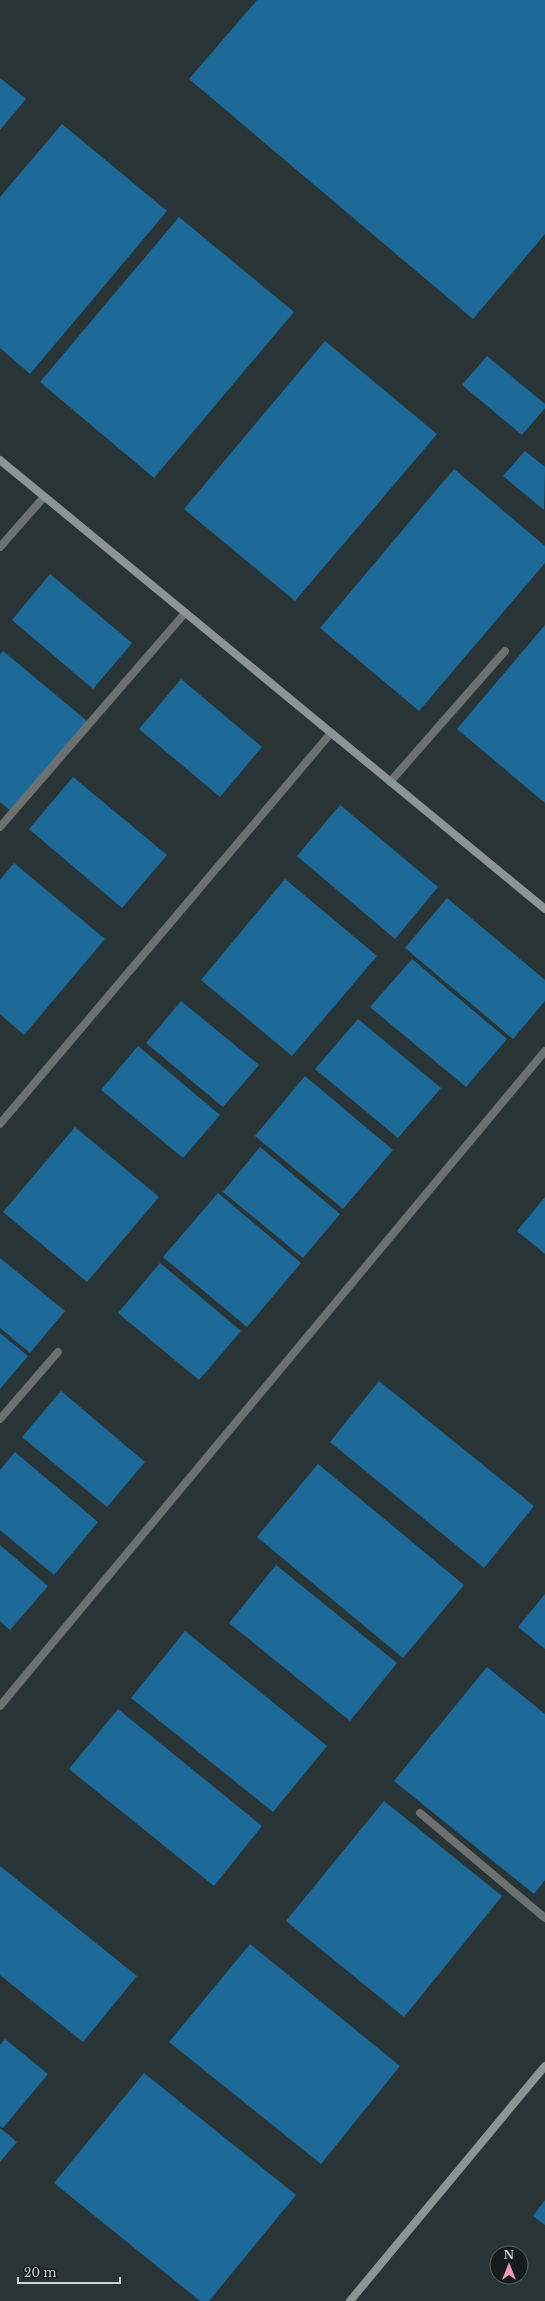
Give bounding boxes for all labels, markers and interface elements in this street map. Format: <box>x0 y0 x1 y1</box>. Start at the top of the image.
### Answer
north arrow <box>489 2245 529 2285</box>
text: N <box>504 2248 515 2262</box>
scale bar <box>18 2259 120 2285</box>
text: 20 m <box>24 2265 56 2280</box>

